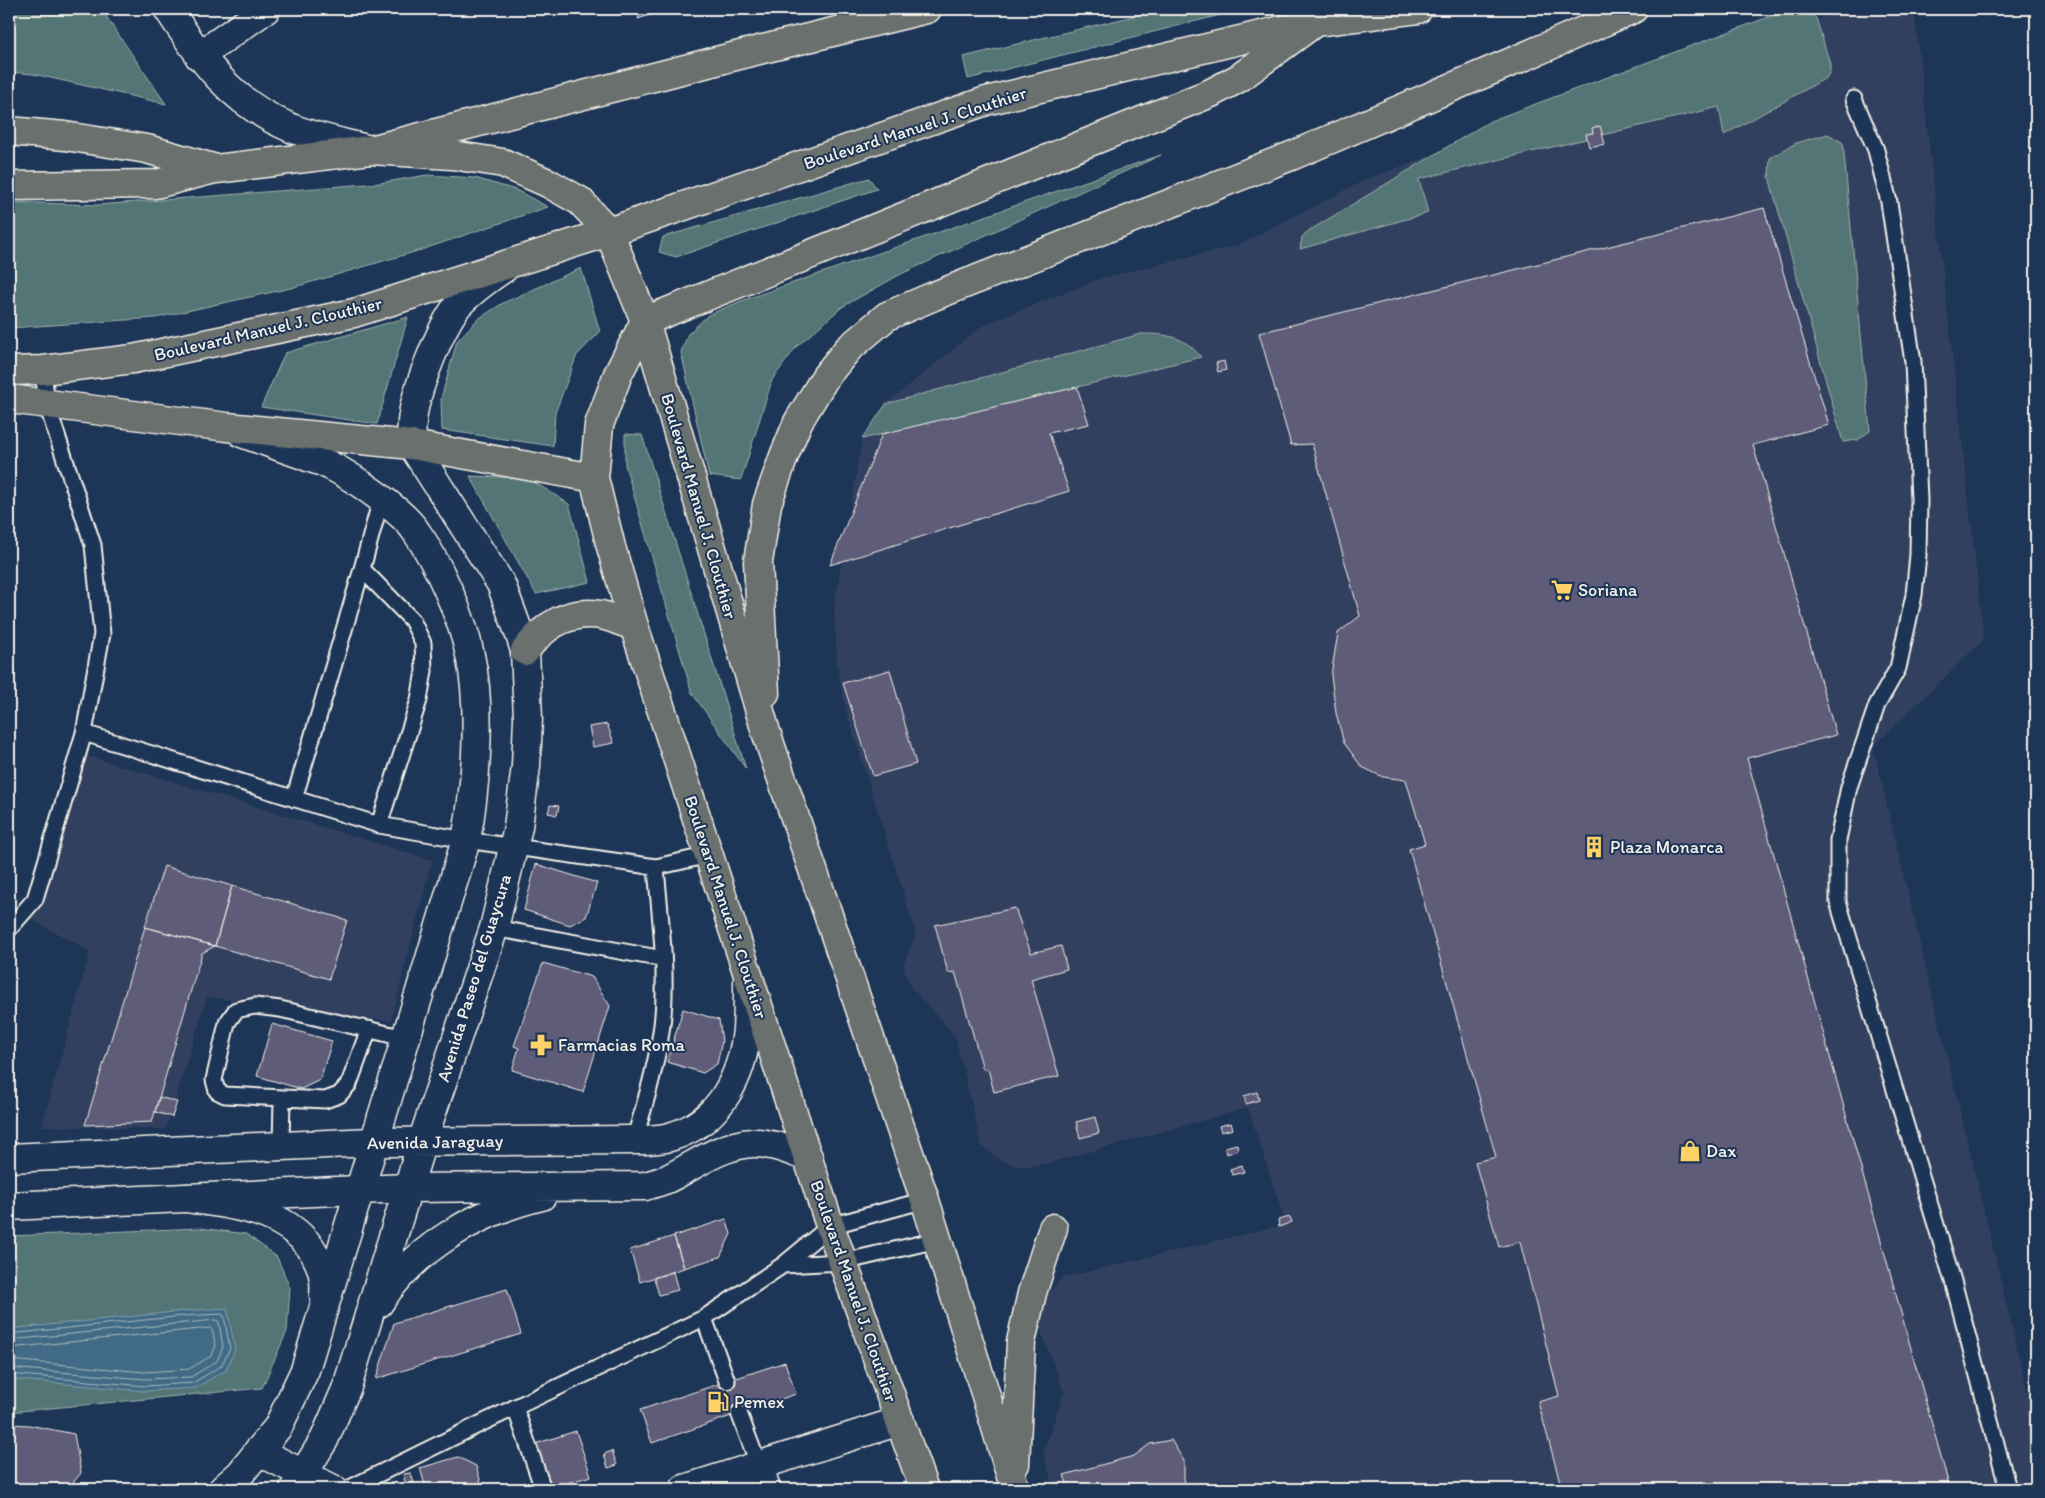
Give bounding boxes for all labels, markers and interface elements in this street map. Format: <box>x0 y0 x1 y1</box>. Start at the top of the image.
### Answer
street label: Boulevard Manuel J. Clouthier <box>801 81 1030 175</box>
street label: Boulevard Manuel J. Clouthier <box>152 292 385 366</box>
street label: Boulevard Manuel J. Clouthier <box>656 391 742 622</box>
supermarket icon: Soriana <box>1549 577 1575 603</box>
place label: Soriana <box>1578 579 1638 601</box>
street label: Boulevard Manuel J. Clouthier <box>679 793 773 1022</box>
building icon: Plaza Monarca <box>1581 834 1607 860</box>
place label: Plaza Monarca <box>1610 836 1723 858</box>
street label: Avenida Paseo del Guaycura <box>432 871 516 1084</box>
pharmacy icon: Farmacias Roma <box>528 1032 554 1058</box>
place label: Farmacias Roma <box>558 1034 685 1056</box>
street label: Avenida Jaraguay <box>367 1130 504 1154</box>
shop icon: Dax <box>1677 1138 1703 1164</box>
place label: Dax <box>1706 1140 1736 1162</box>
street label: Boulevard Manuel J. Clouthier <box>806 1177 903 1406</box>
fuel station icon: Pemex <box>705 1389 731 1415</box>
place label: Pemex <box>734 1391 785 1413</box>

